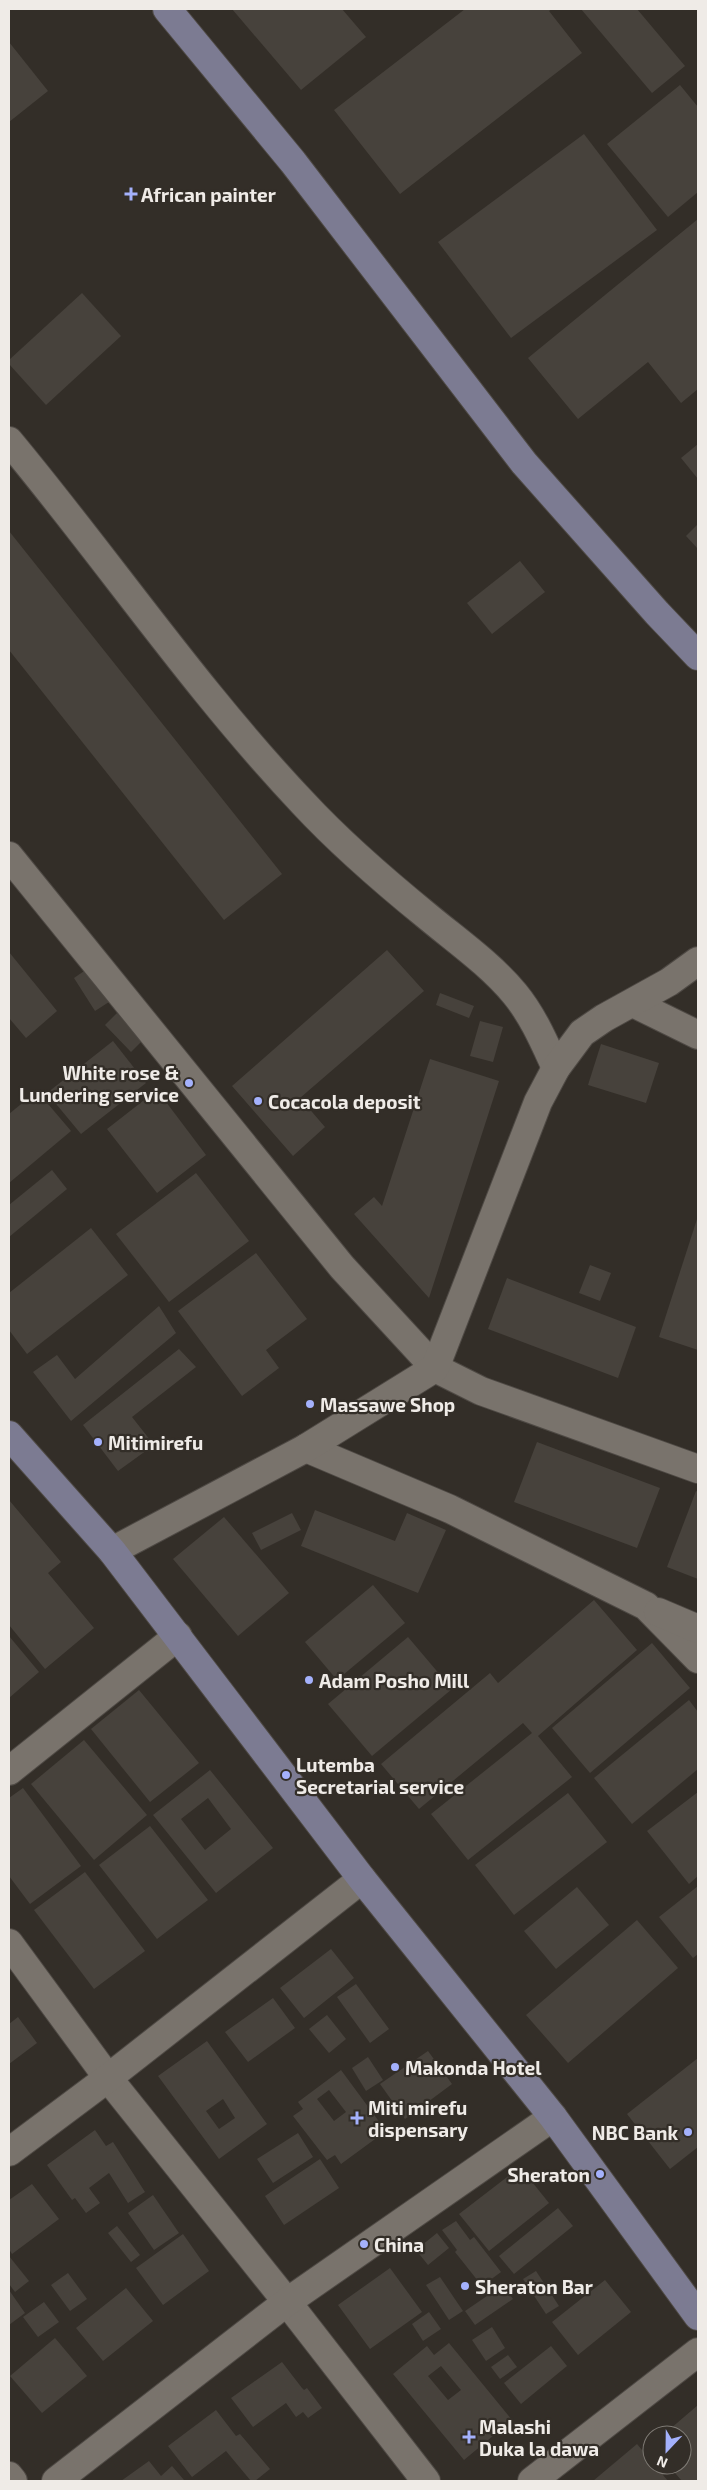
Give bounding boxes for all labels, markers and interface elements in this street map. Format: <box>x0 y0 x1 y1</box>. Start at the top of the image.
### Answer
place label: African painter <box>141 183 276 206</box>
marker: African painter <box>125 188 137 200</box>
place label: White rose & Lundering service <box>19 1061 179 1106</box>
marker: White rose & Lundering service <box>183 1077 195 1089</box>
place label: Cocacola deposit <box>268 1090 421 1113</box>
marker: Cocacola deposit <box>252 1095 264 1107</box>
place label: Massawe Shop <box>320 1393 455 1416</box>
marker: Massawe Shop <box>304 1398 316 1410</box>
place label: Mitimirefu <box>108 1431 203 1454</box>
marker: Mitimirefu <box>92 1436 104 1448</box>
place label: Adam Posho Mill <box>319 1669 470 1692</box>
marker: Adam Posho Mill <box>303 1674 315 1686</box>
place label: Lutemba Secretarial service <box>296 1753 464 1798</box>
marker: Lutemba Secretarial service <box>280 1769 292 1781</box>
place label: Makonda Hotel <box>405 2056 542 2079</box>
marker: Makonda Hotel <box>389 2061 401 2073</box>
place label: Miti mirefu dispensary <box>368 2096 468 2142</box>
marker: Miti mirefu dispensary <box>350 2111 364 2125</box>
place label: NBC Bank <box>592 2121 678 2144</box>
marker: NBC Bank <box>682 2126 694 2138</box>
place label: Sheraton <box>507 2163 590 2186</box>
marker: Sheraton <box>594 2168 606 2180</box>
place label: China <box>374 2233 424 2256</box>
marker: China <box>358 2238 370 2250</box>
place label: Sheraton Bar <box>475 2275 593 2298</box>
marker: Sheraton Bar <box>459 2280 471 2292</box>
place label: Malashi Duka la dawa <box>479 2415 599 2460</box>
north arrow <box>642 2425 692 2475</box>
marker: Malashi Duka la dawa <box>463 2431 475 2443</box>
text: N <box>654 2453 670 2472</box>

